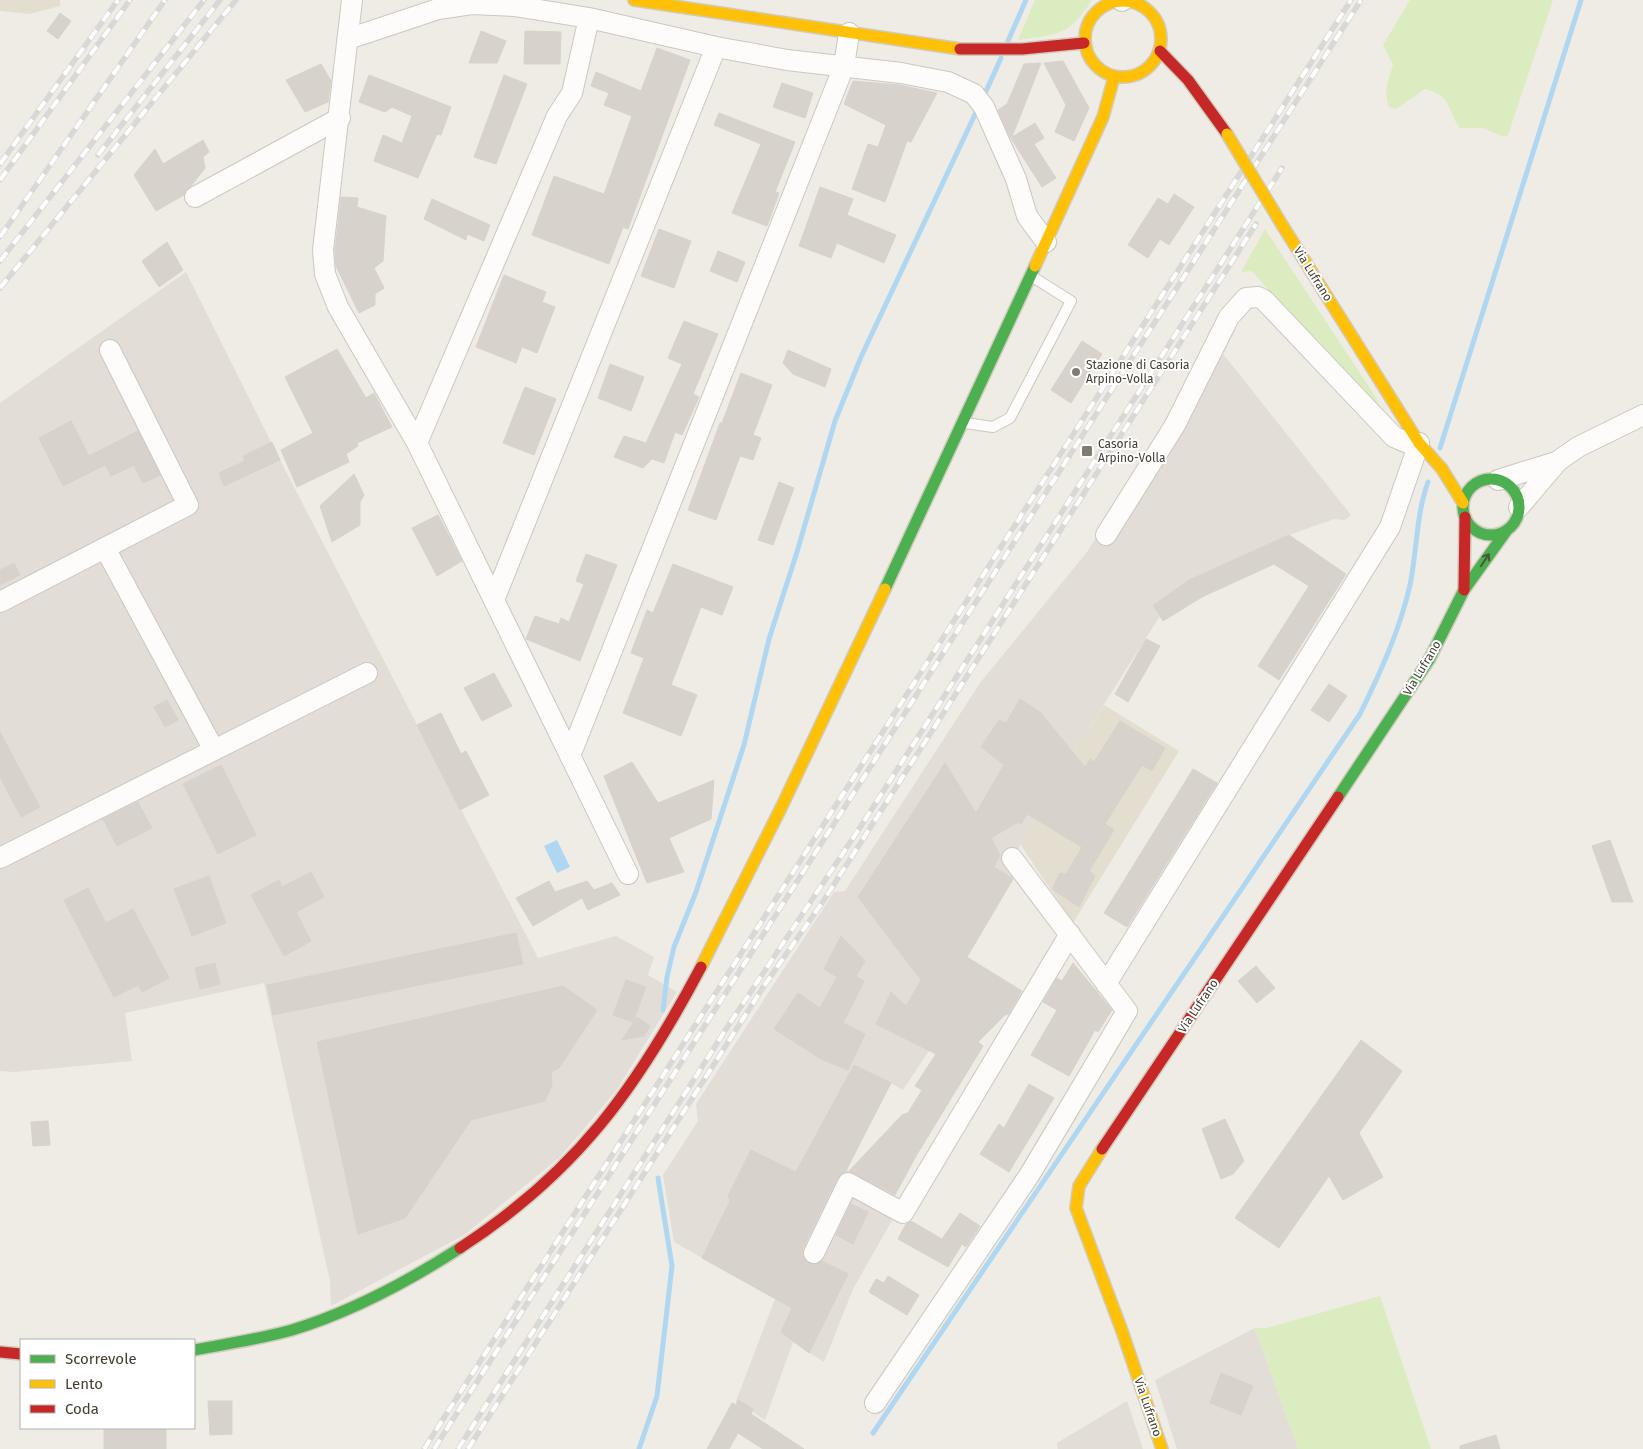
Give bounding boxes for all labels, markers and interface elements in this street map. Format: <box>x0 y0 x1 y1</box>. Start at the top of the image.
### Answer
street label: Via Lufrano <box>1291 244 1335 304</box>
place label: Stazione di Casoria Arpino-Volla <box>1086 358 1190 386</box>
marker: Stazione di Casoria Arpino-Volla <box>1070 366 1082 378</box>
place label: Casoria Arpino-Volla <box>1098 437 1165 465</box>
marker: Casoria Arpino-Volla <box>1080 444 1094 458</box>
one-way arrow <box>1480 553 1490 567</box>
street label: Via Lufrano <box>1400 638 1444 698</box>
street label: Via Lufrano <box>1175 977 1221 1035</box>
legend <box>20 1339 195 1429</box>
text: Scorrevole <box>65 1350 137 1368</box>
text: Lento <box>65 1375 103 1393</box>
street label: Via Lufrano <box>1131 1376 1165 1438</box>
text: Coda <box>65 1400 99 1418</box>

